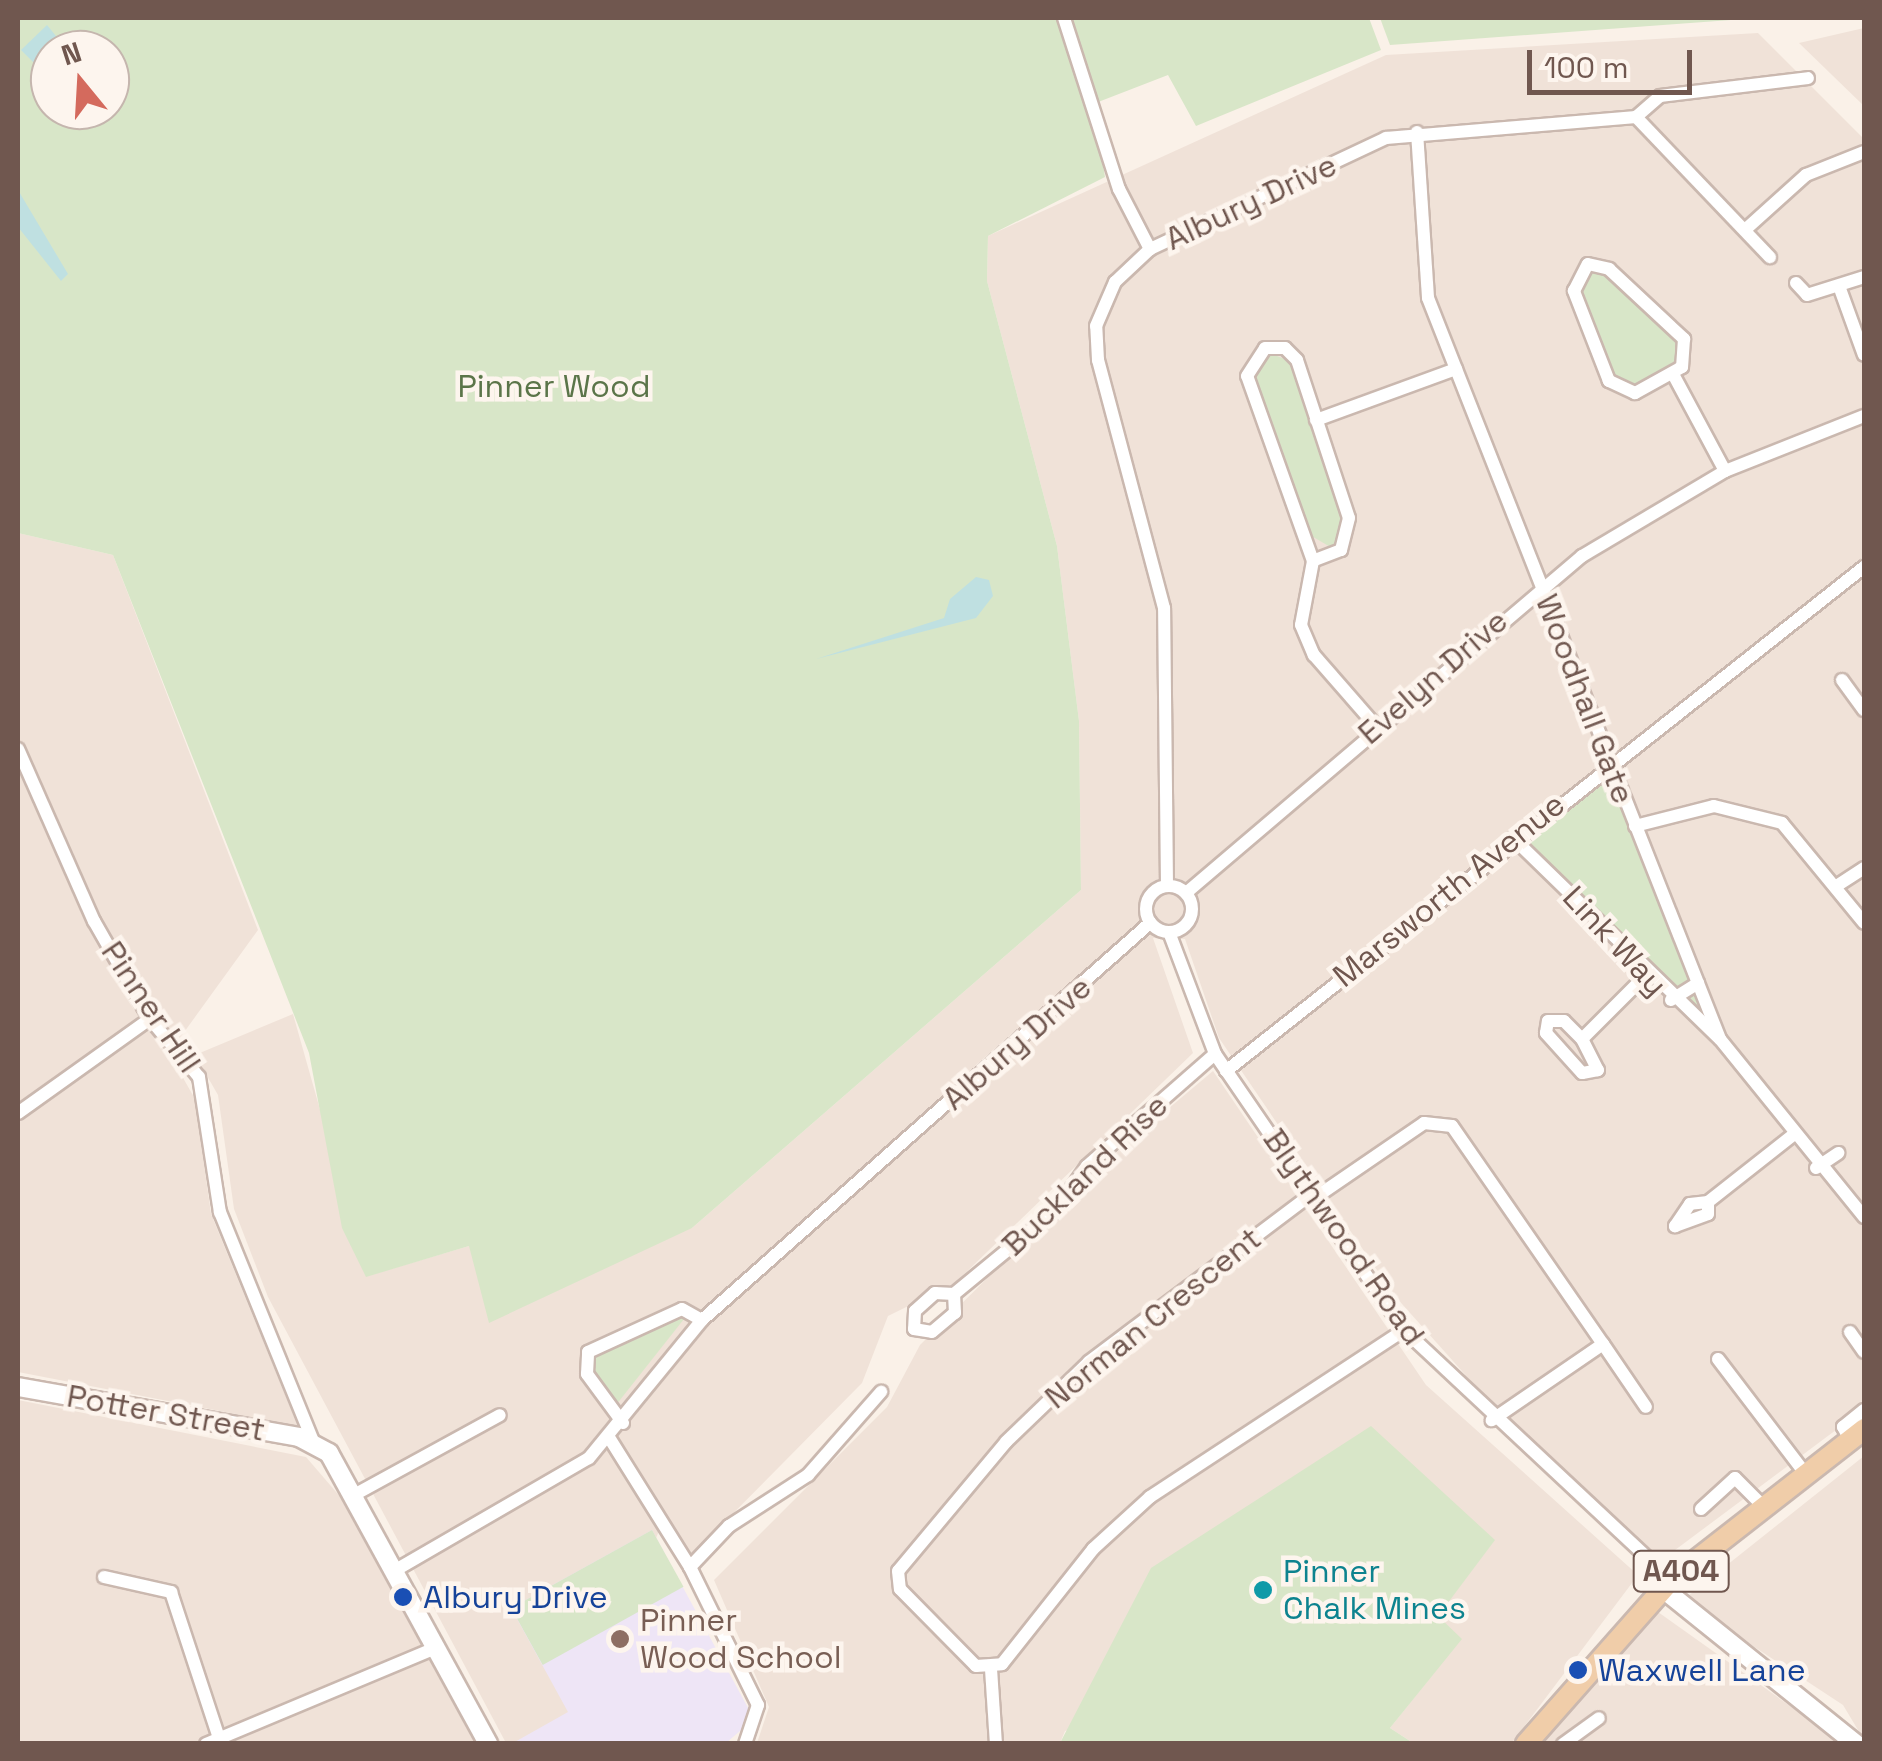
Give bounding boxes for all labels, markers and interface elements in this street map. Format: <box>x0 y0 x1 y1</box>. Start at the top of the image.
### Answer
north arrow <box>30 30 130 130</box>
scale bar <box>1532 30 1697 92</box>
text: N <box>57 33 86 73</box>
text: 100 m <box>1544 48 1629 87</box>
street label: Albury Drive <box>1159 146 1343 258</box>
park label: Pinner Wood <box>457 367 651 405</box>
street label: Woodhall Gate <box>1527 589 1643 809</box>
street label: Evelyn Drive <box>1350 602 1516 752</box>
street label: Marsworth Avenue <box>1325 785 1573 995</box>
street label: Link Way <box>1555 878 1675 1004</box>
street label: Pinner Hill <box>93 934 209 1080</box>
street label: Albury Drive <box>935 968 1099 1118</box>
street label: Buckland Rise <box>994 1086 1176 1264</box>
street label: Blythwood Road <box>1255 1122 1433 1352</box>
street label: Norman Crescent <box>1037 1219 1269 1417</box>
street label: Potter Street <box>64 1377 268 1449</box>
road number: A404 <box>1631 1546 1731 1596</box>
place label: Pinner Chalk Mines <box>1283 1553 1466 1628</box>
place label: Albury Drive <box>423 1578 608 1616</box>
marker: Pinner Chalk Mines <box>1252 1579 1274 1601</box>
marker: Albury Drive <box>392 1586 414 1608</box>
place label: Pinner Wood School <box>640 1602 842 1677</box>
marker: Pinner Wood School <box>609 1628 631 1650</box>
place label: Waxwell Lane <box>1598 1651 1806 1689</box>
marker: Waxwell Lane <box>1567 1659 1589 1681</box>

